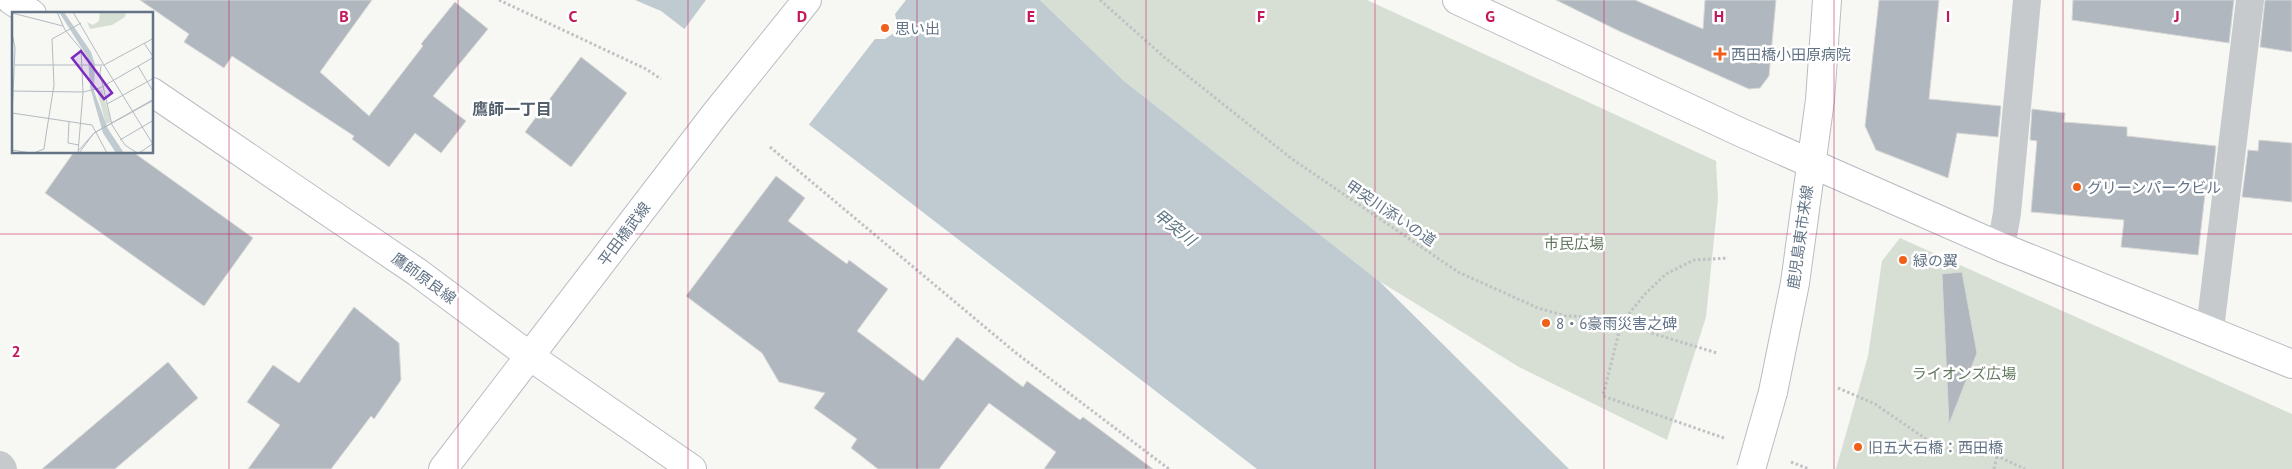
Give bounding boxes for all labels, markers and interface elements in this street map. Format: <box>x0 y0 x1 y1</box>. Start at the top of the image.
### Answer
text: B <box>339 6 349 26</box>
text: C <box>569 6 578 26</box>
text: D <box>797 6 807 26</box>
text: E <box>1027 6 1035 26</box>
text: F <box>1257 6 1265 26</box>
text: G <box>1485 6 1495 26</box>
text: H <box>1714 6 1724 26</box>
text: I <box>1946 6 1950 26</box>
text: J <box>2173 6 2180 26</box>
inset map <box>12 12 154 154</box>
place label: 思い出 <box>895 19 940 38</box>
marker: 思い出 <box>879 22 891 34</box>
place label: 西田橋小田原病院 <box>1731 45 1851 64</box>
marker: 西田橋小田原病院 <box>1713 47 1727 61</box>
district label: 鷹師一丁目 <box>472 99 552 119</box>
street label: 甲突川添いの道 <box>1342 176 1440 250</box>
place label: グリーンパークビル <box>2087 178 2221 197</box>
marker: グリーンパークビル <box>2071 181 2083 193</box>
street label: 鹿児島東市来線 <box>1783 184 1817 290</box>
street label: 平田橋武線 <box>594 198 654 270</box>
water label: 甲突川 <box>1150 204 1202 251</box>
park label: 市民広場 <box>1544 234 1604 253</box>
street label: 鷹師原良線 <box>388 248 460 308</box>
place label: 緑の翼 <box>1913 251 1958 270</box>
marker: 緑の翼 <box>1897 254 1909 266</box>
place label: 8・6豪雨災害之碑 <box>1556 314 1677 333</box>
marker: 8・6豪雨災害之碑 <box>1540 317 1552 329</box>
text: 2 <box>11 341 21 361</box>
park label: ライオンズ広場 <box>1912 364 2016 383</box>
place label: 旧五大石橋：西田橋 <box>1868 438 2003 457</box>
marker: 旧五大石橋：西田橋 <box>1852 441 1864 453</box>

